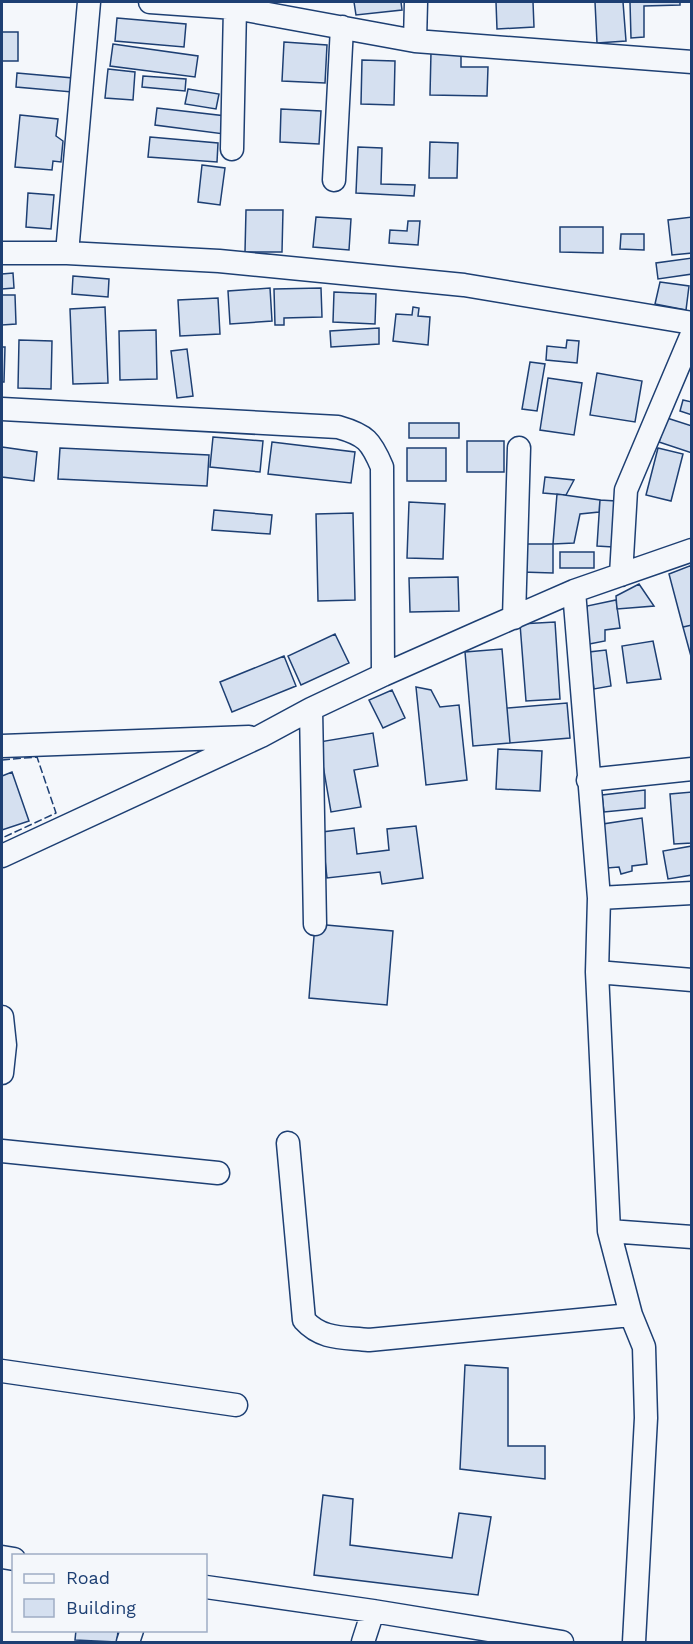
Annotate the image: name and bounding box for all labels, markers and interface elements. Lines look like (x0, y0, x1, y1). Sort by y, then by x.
legend (12, 1554, 207, 1632)
text: Road (66, 1567, 110, 1588)
text: Building (66, 1597, 136, 1618)

